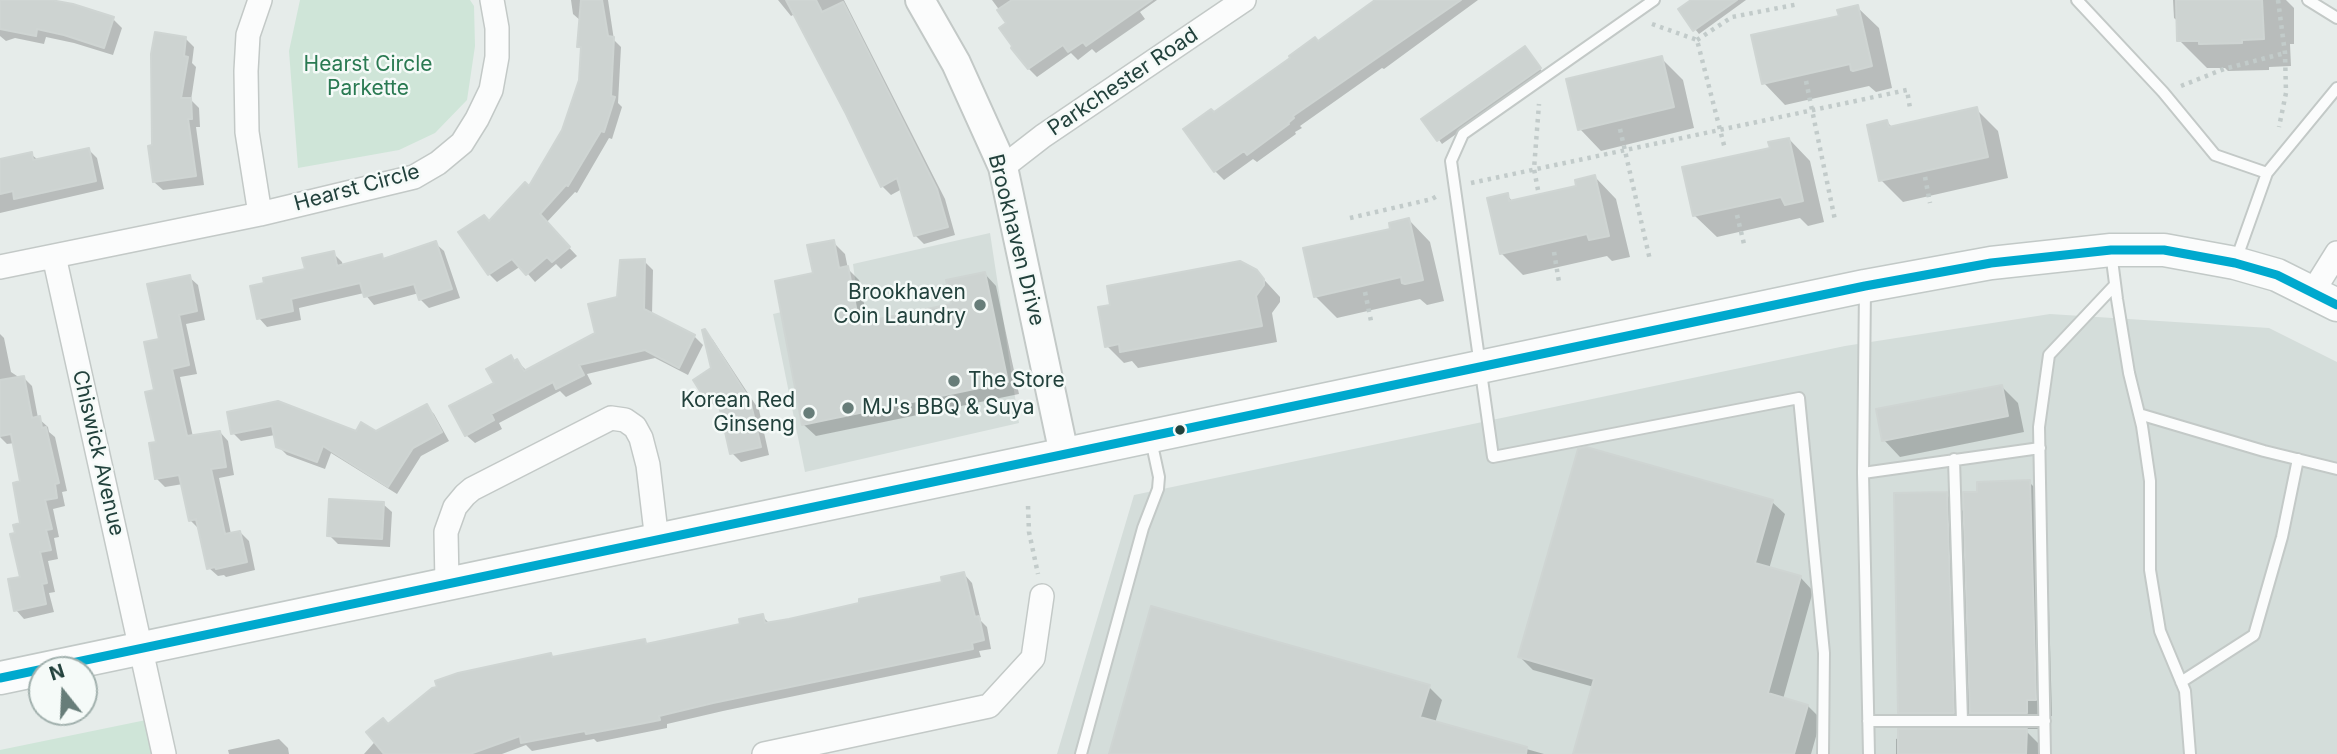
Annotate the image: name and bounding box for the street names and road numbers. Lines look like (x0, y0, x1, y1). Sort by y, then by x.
street label: Parkchester Road (1043, 22, 1203, 142)
street label: Brookhaven Drive (982, 152, 1050, 328)
street label: Hearst Circle (291, 159, 423, 217)
street label: Chiswick Avenue (67, 368, 129, 538)

